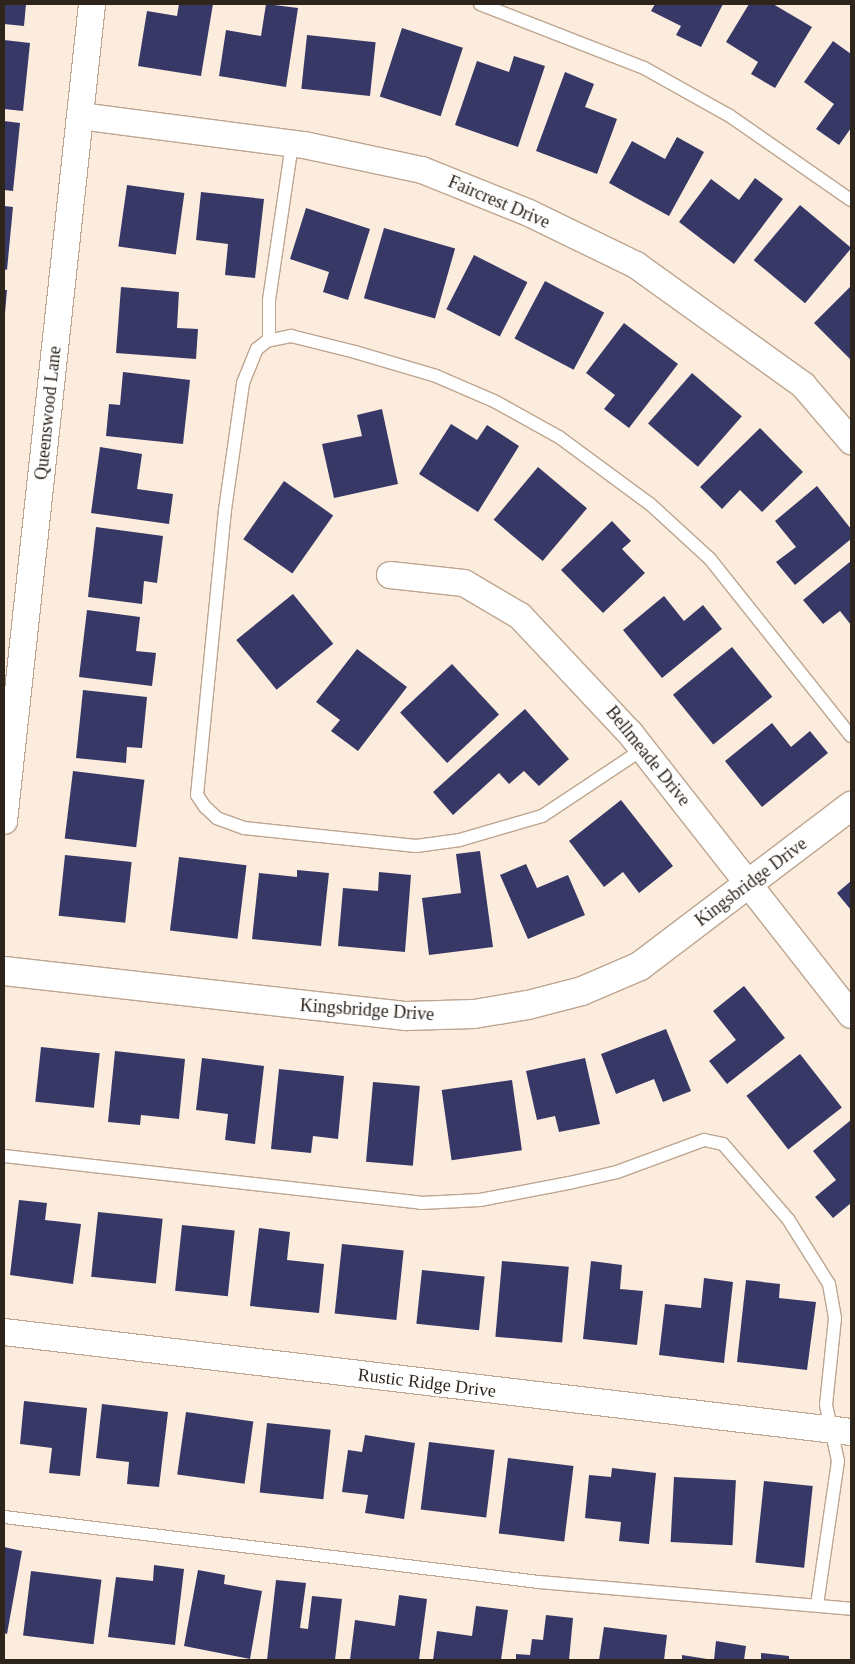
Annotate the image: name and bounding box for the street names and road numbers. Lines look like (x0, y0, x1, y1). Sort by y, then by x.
street label: Faircrest Drive (445, 171, 553, 233)
street label: Queenswood Lane (30, 345, 66, 481)
street label: Bellmeade Drive (601, 702, 695, 810)
street label: Kingsbridge Drive (691, 833, 811, 931)
street label: Kingsbridge Drive (299, 995, 435, 1025)
street label: Rustic Ridge Drive (357, 1364, 497, 1402)

